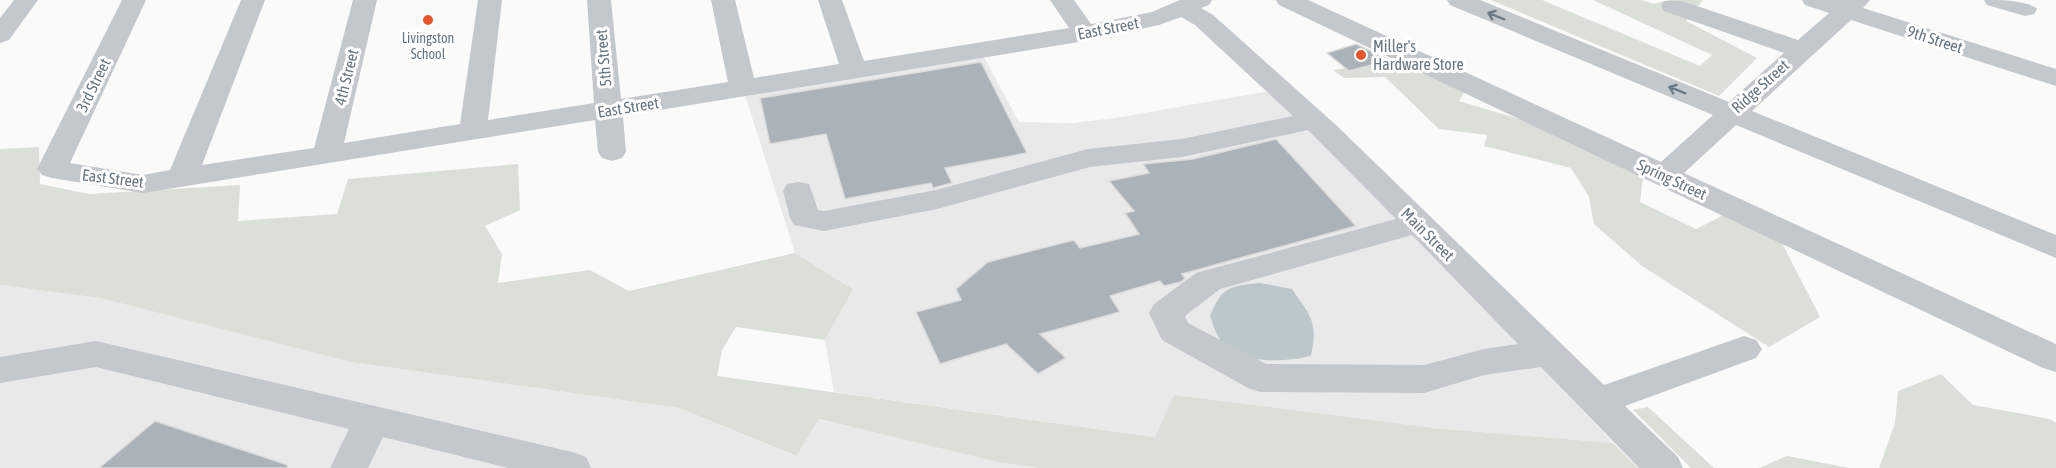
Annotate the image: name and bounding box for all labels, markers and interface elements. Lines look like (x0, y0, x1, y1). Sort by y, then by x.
one-way arrow (1488, 10, 1506, 21)
marker: Livingston School (421, 13, 435, 27)
street label: East Street (1076, 13, 1140, 43)
street label: 9th Street (1905, 22, 1965, 57)
street label: 5th Street (592, 28, 614, 87)
place label: Livingston School (402, 30, 454, 62)
place label: Miller's Hardware Store (1373, 37, 1464, 73)
street label: 4th Street (330, 47, 362, 107)
marker: Miller's Hardware Store (1354, 48, 1368, 62)
street label: 3rd Street (72, 55, 114, 115)
street label: Ridge Street (1728, 56, 1793, 117)
one-way arrow (1668, 84, 1686, 95)
street label: East Street (596, 93, 660, 121)
street label: Spring Street (1634, 155, 1710, 204)
street label: East Street (81, 165, 145, 191)
street label: Main Street (1398, 204, 1458, 264)

